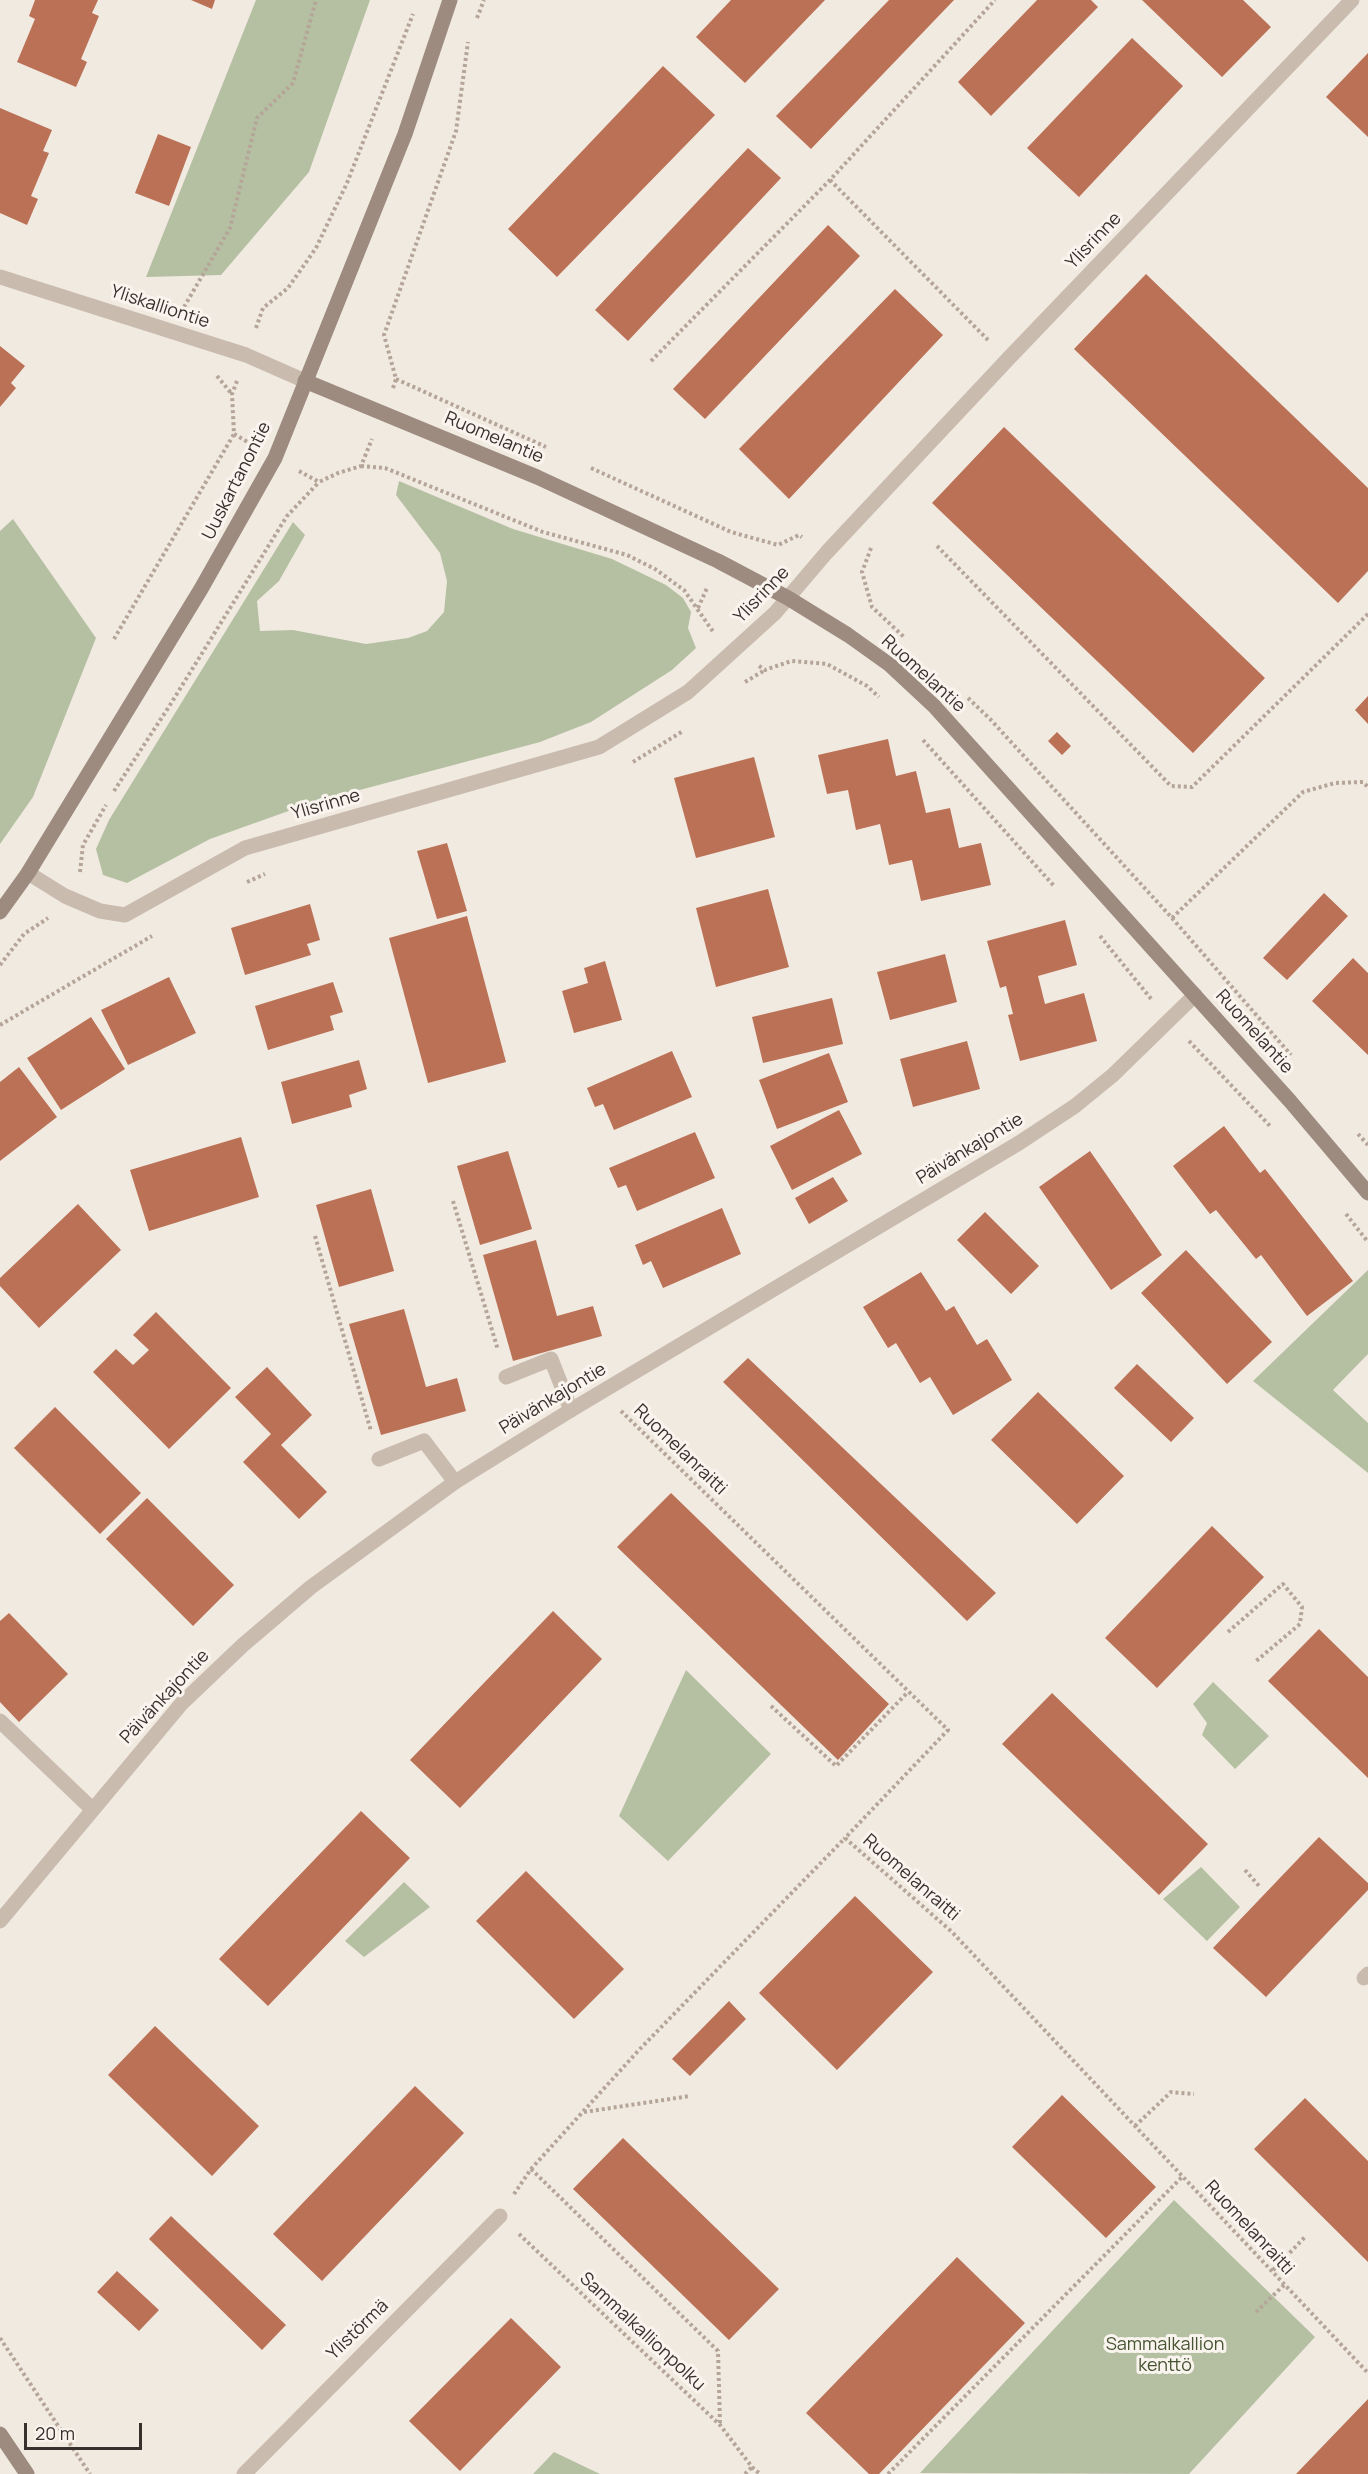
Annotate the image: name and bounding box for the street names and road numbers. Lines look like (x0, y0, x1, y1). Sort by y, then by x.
street label: Ylisrinne (1062, 208, 1126, 274)
street label: Yliskalliontie (108, 281, 212, 333)
street label: Ruomelantie (441, 407, 547, 469)
street label: Uuskartanontie (198, 418, 276, 544)
street label: Ylisrinne (730, 562, 794, 628)
street label: Ruomelantie (877, 631, 969, 717)
street label: Ylisrinne (289, 785, 363, 825)
street label: Ruomelantie (1211, 986, 1297, 1078)
street label: Päivänkajontie (913, 1109, 1027, 1189)
street label: Päivänkajontie (496, 1359, 610, 1439)
street label: Ruomelanraitti (629, 1400, 731, 1500)
street label: Päivänkajontie (116, 1646, 214, 1748)
street label: Ruomelanraitti (858, 1830, 964, 1926)
street label: Ruomelanraitti (1200, 2176, 1298, 2280)
street label: Sammalkallionpolku (575, 2268, 709, 2396)
street label: Ylistörmä (323, 2295, 393, 2365)

